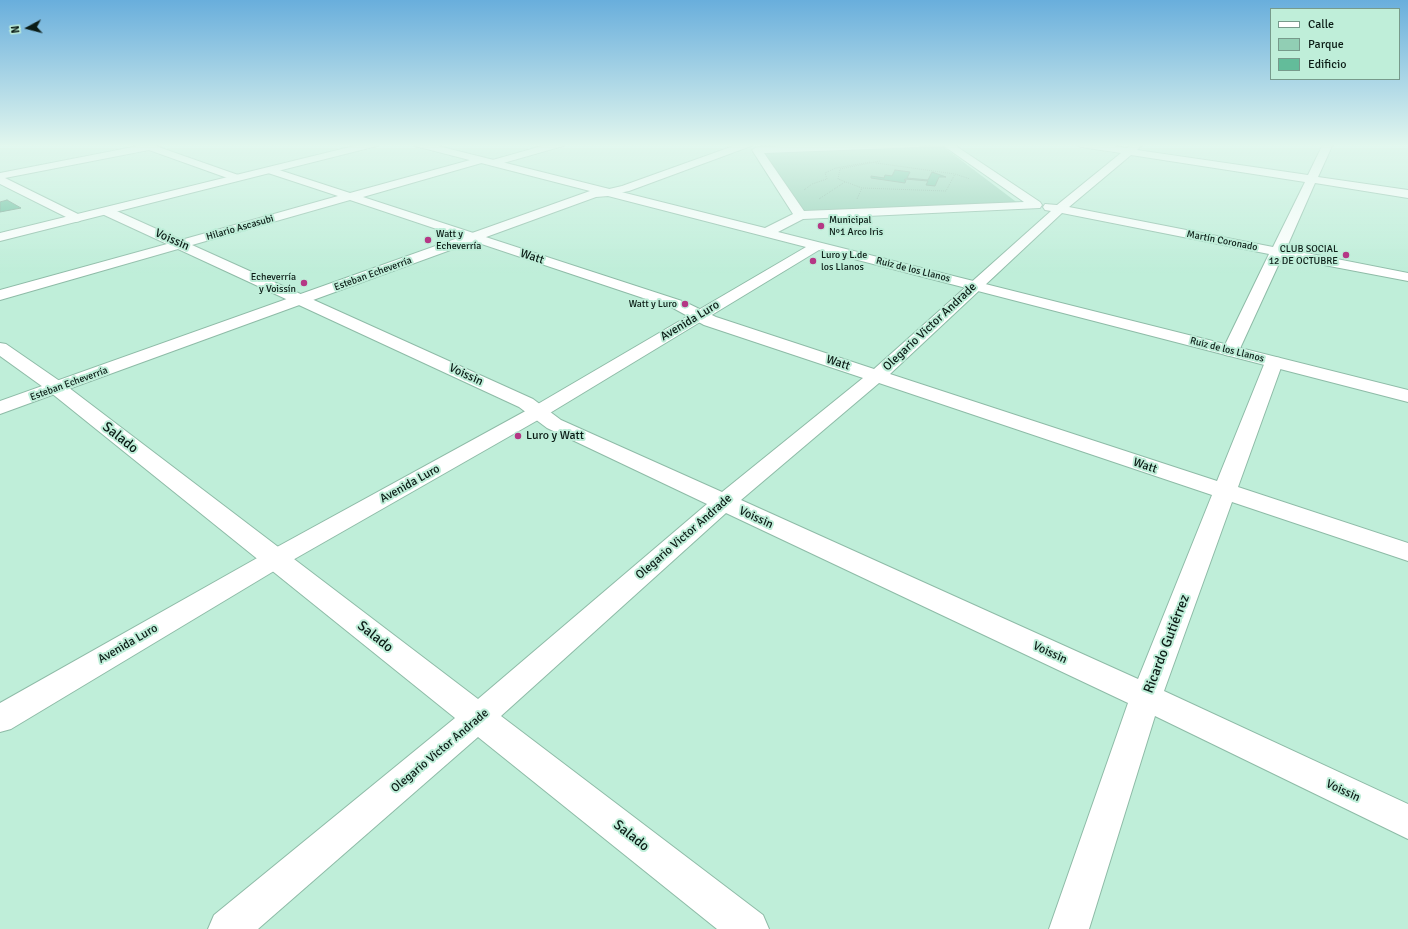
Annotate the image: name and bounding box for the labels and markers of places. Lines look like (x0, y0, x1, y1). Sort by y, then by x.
place label: Municipal Nº1 Arco Iris (829, 214, 883, 238)
marker: Municipal Nº1 Arco Iris (816, 221, 826, 231)
place label: Watt y Echeverría (436, 228, 481, 252)
marker: Watt y Echeverría (423, 235, 433, 245)
place label: CLUB SOCIAL 12 DE OCTUBRE (1269, 243, 1338, 266)
place label: Luro y L.de los Llanos (821, 249, 867, 272)
marker: CLUB SOCIAL 12 DE OCTUBRE (1341, 250, 1351, 260)
marker: Luro y L.de los Llanos (808, 256, 818, 266)
place label: Echeverría y Voissín (251, 271, 296, 294)
marker: Echeverría y Voissín (299, 278, 309, 288)
place label: Watt y Luro (629, 298, 677, 310)
marker: Watt y Luro (680, 299, 690, 309)
place label: Luro y Watt (526, 429, 584, 443)
marker: Luro y Watt (513, 431, 523, 441)

